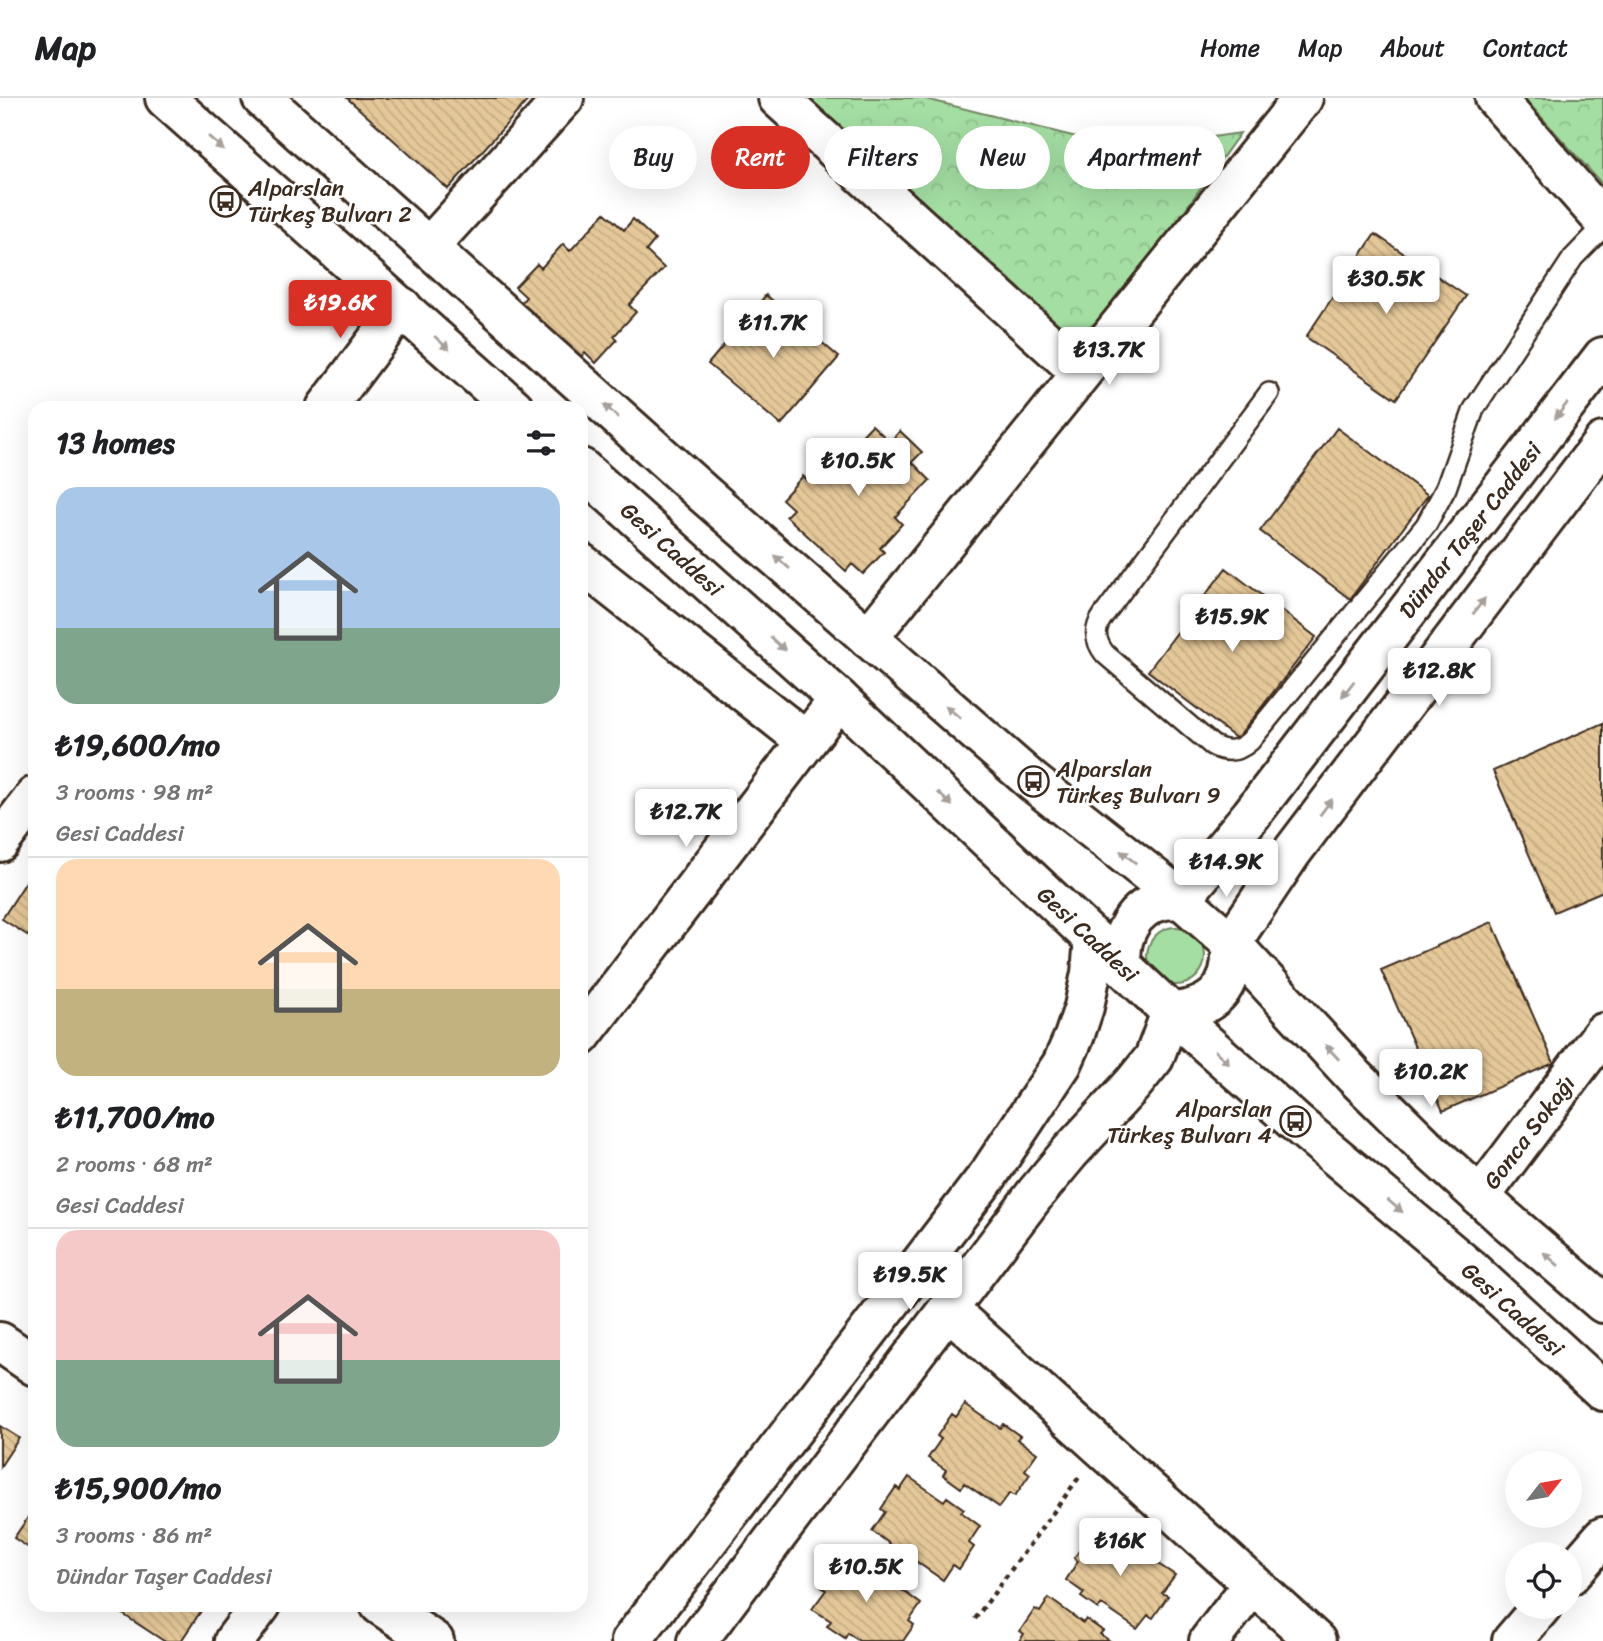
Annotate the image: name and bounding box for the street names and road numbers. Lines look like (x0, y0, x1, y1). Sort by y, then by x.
street label: Dündar Taşer Caddesi (1388, 432, 1553, 628)
street label: Gesi Caddesi (610, 491, 733, 608)
street label: Gesi Caddesi (1027, 876, 1149, 993)
street label: Gonca Sokağı (1472, 1066, 1586, 1199)
street label: Gesi Caddesi (1451, 1251, 1574, 1368)

